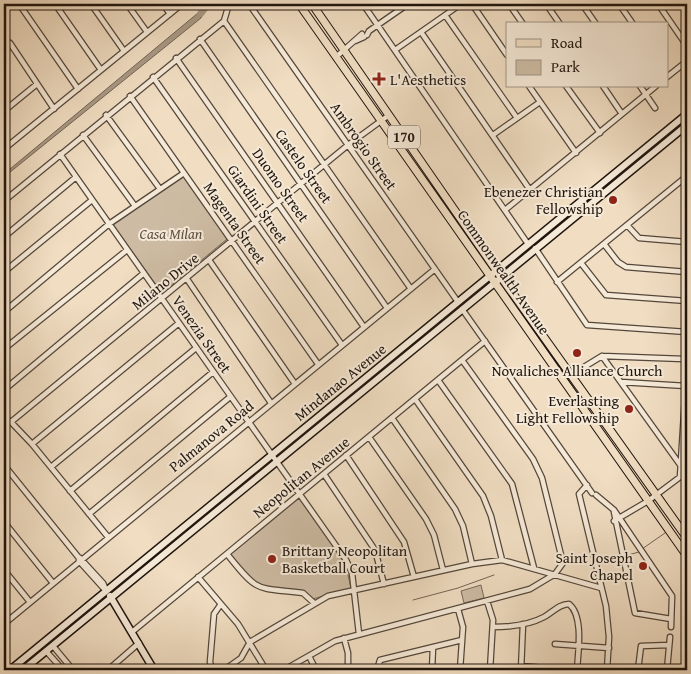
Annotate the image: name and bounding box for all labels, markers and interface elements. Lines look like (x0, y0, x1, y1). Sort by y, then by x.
legend (506, 22, 668, 88)
text: Road (551, 32, 582, 53)
text: Park (551, 56, 580, 77)
place label: L'Aesthetics (390, 69, 466, 90)
marker: L'Aesthetics (372, 72, 386, 86)
street label: Ambrogio Street (326, 98, 403, 195)
street label: Castelo Street (271, 124, 338, 208)
road number: 170 (388, 125, 420, 148)
street label: Duomo Street (248, 144, 315, 227)
street label: Giardini Street (223, 160, 293, 248)
street label: Magenta Street (199, 178, 272, 269)
place label: Ebenezer Christian Fellowship (484, 181, 604, 219)
marker: Ebenezer Christian Fellowship (607, 194, 619, 206)
street label: Commonwealth Avenue (453, 205, 555, 339)
park label: Casa Milan (140, 223, 203, 244)
street label: Milano Drive (127, 247, 203, 315)
street label: Venezia Street (167, 291, 237, 378)
street label: Mindanao Avenue (290, 338, 390, 426)
marker: Novaliches Alliance Church (571, 347, 583, 359)
place label: Novaliches Alliance Church (492, 360, 663, 381)
place label: Everlasting Light Fellowship (516, 390, 620, 428)
street label: Palmanova Road (164, 395, 258, 477)
marker: Everlasting Light Fellowship (623, 403, 635, 415)
street label: Neopolitan Avenue (248, 431, 354, 523)
place label: Brittany Neopolitan Basketball Court (282, 540, 408, 578)
place label: Saint Joseph Chapel (555, 547, 634, 585)
marker: Brittany Neopolitan Basketball Court (266, 553, 278, 565)
marker: Saint Joseph Chapel (637, 560, 649, 572)

